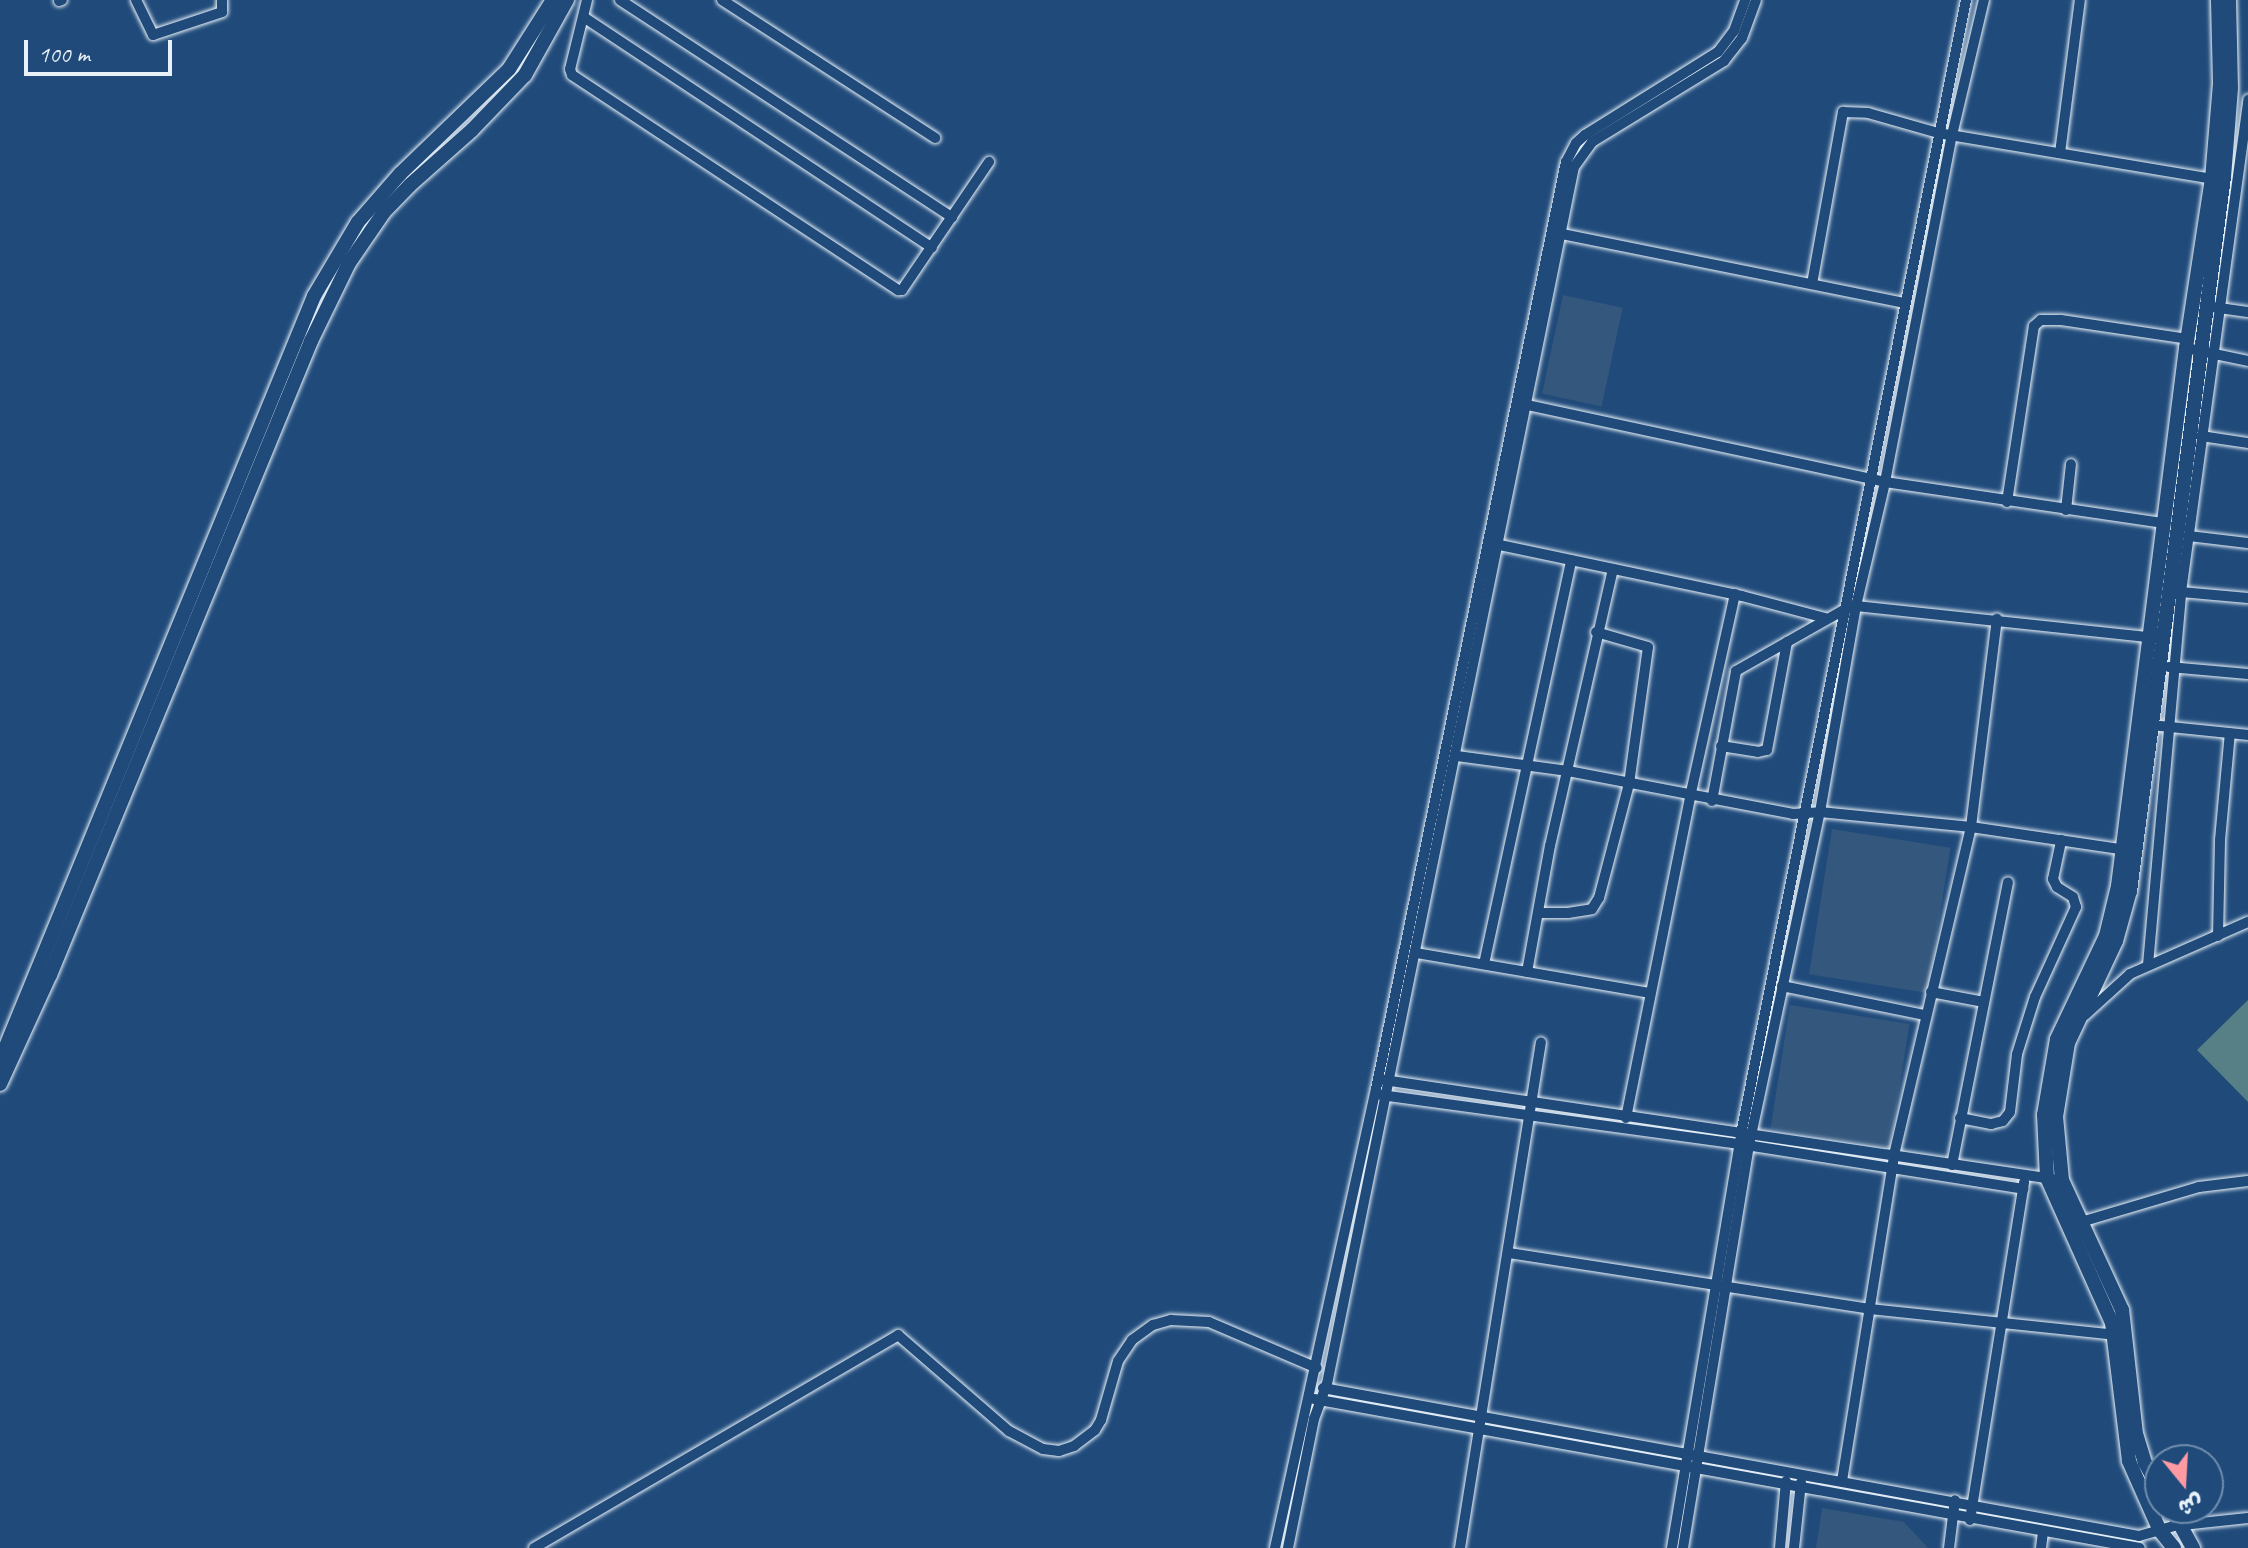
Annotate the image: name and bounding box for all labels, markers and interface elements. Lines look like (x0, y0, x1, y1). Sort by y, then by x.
scale bar (28, 24, 176, 74)
text: 100 m (38, 39, 90, 69)
north arrow (2144, 1444, 2224, 1524)
text: ش (2175, 1488, 2207, 1522)

